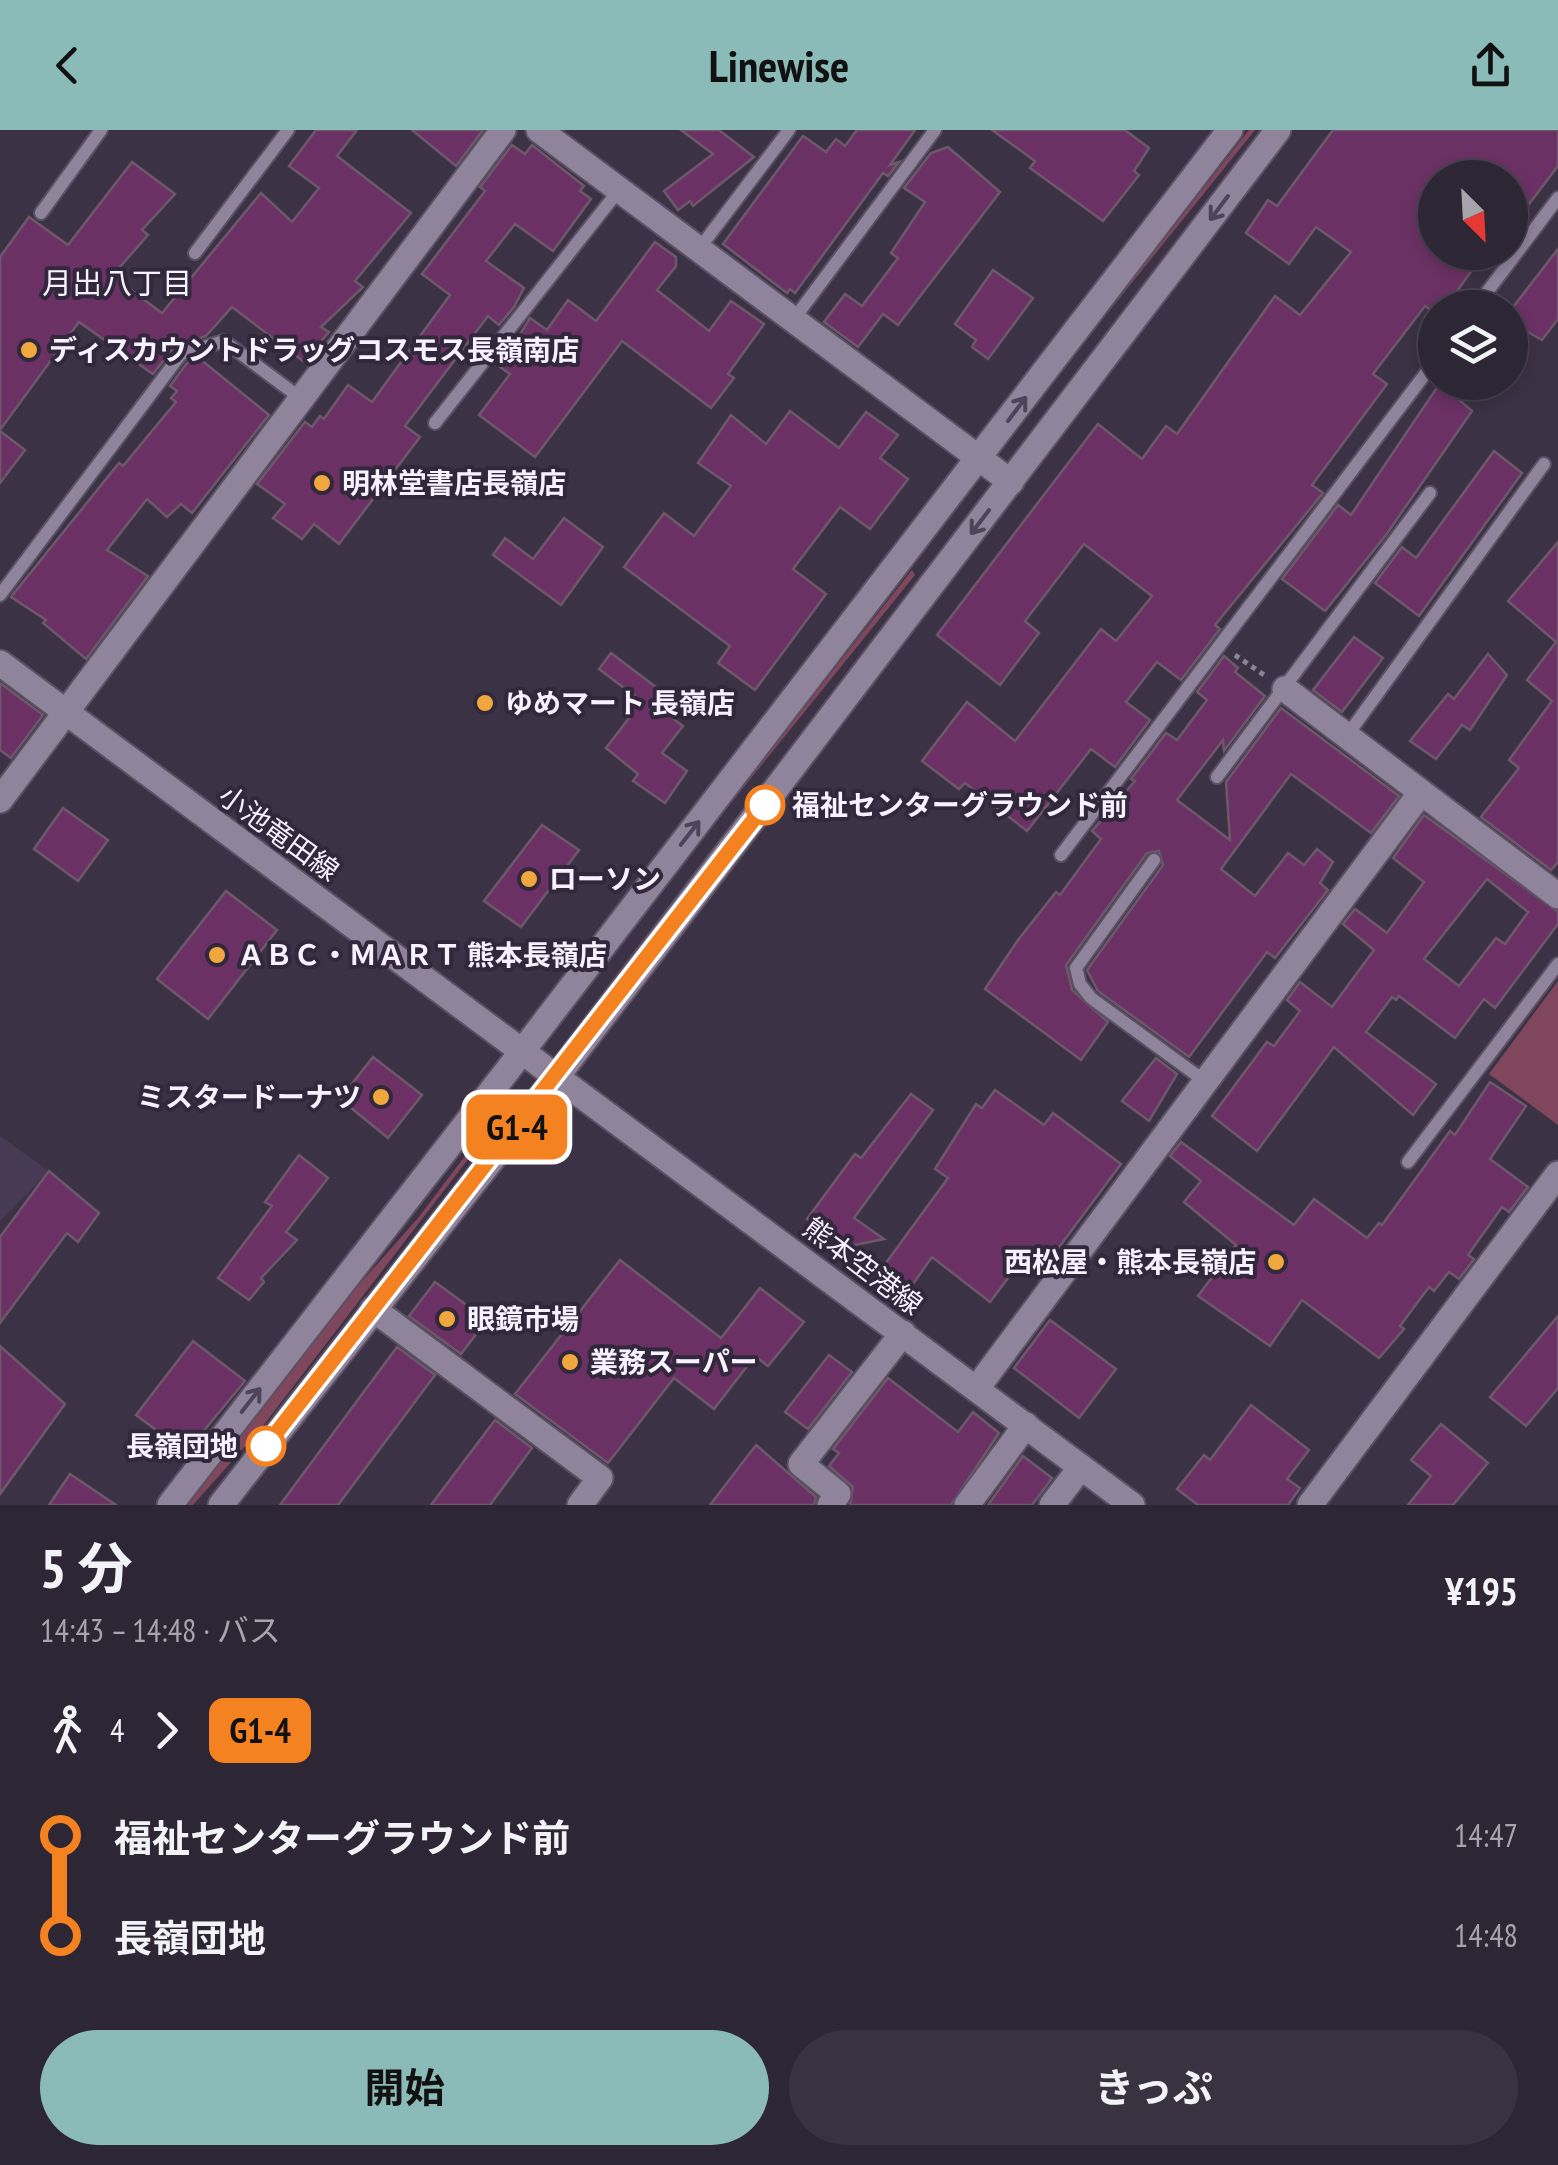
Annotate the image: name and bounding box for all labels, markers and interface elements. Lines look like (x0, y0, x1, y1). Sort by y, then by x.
text: Linewise (709, 36, 849, 94)
icon: back (40, 38, 95, 93)
icon: share (1463, 38, 1518, 93)
north arrow (1418, 160, 1528, 270)
map controls (1418, 160, 1528, 400)
one-way arrow (1208, 194, 1229, 221)
district label: 月出八丁目 (42, 263, 192, 302)
button: layers (1418, 290, 1528, 400)
place label: ディスカウントドラッグコスモス長嶺南店 (49, 331, 579, 368)
marker: ディスカウントドラッグコスモス長嶺南店 (18, 339, 40, 361)
one-way arrow (1006, 396, 1027, 423)
place label: 明林堂書店長嶺店 (342, 464, 566, 501)
marker: 明林堂書店長嶺店 (311, 472, 333, 494)
one-way arrow (969, 508, 990, 535)
place label: ゆめマート 長嶺店 (505, 684, 735, 721)
marker: ゆめマート 長嶺店 (474, 692, 496, 714)
street label: 小池竜田線 (212, 776, 347, 889)
marker: 福祉センターグラウンド前 (746, 786, 784, 824)
place label: 福祉センターグラウンド前 (792, 786, 1128, 823)
one-way arrow (680, 820, 701, 847)
place label: ローソン (549, 860, 661, 897)
marker: ローソン (518, 868, 540, 890)
place label: ＡＢＣ・ＭＡＲＴ 熊本長嶺店 (237, 936, 607, 973)
marker: ＡＢＣ・ＭＡＲＴ 熊本長嶺店 (206, 944, 228, 966)
place label: ミスタードーナツ (137, 1078, 361, 1115)
marker: ミスタードーナツ (370, 1086, 392, 1108)
line badge: G1-4 (447, 1094, 587, 1160)
text: G1-4 (486, 1104, 548, 1150)
street label: 熊本空港線 (796, 1209, 930, 1323)
place label: 西松屋・熊本長嶺店 (1004, 1243, 1256, 1280)
marker: 西松屋・熊本長嶺店 (1265, 1251, 1287, 1273)
place label: 眼鏡市場 (467, 1300, 579, 1337)
marker: 眼鏡市場 (436, 1308, 458, 1330)
place label: 業務スーパー (590, 1343, 758, 1380)
marker: 業務スーパー (559, 1351, 581, 1373)
one-way arrow (240, 1387, 261, 1414)
place label: 長嶺団地 (126, 1427, 238, 1464)
marker: 長嶺団地 (247, 1427, 285, 1465)
text: 5 分 (40, 1532, 133, 1603)
text: ¥195 (1445, 1566, 1518, 1615)
text: 14:43 – 14:48 · バス (40, 1609, 281, 1651)
icon: walk (40, 1703, 95, 1758)
icon: forward (139, 1703, 194, 1758)
text: G1-4 (229, 1707, 291, 1753)
text: 4 (110, 1709, 124, 1751)
text: 福祉センターグラウンド前 (114, 1813, 570, 1862)
text: 14:47 (1454, 1814, 1518, 1856)
text: 長嶺団地 (114, 1913, 266, 1962)
text: 14:48 (1454, 1914, 1518, 1956)
button: 開始 (40, 2030, 769, 2145)
button: きっぷ (789, 2030, 1518, 2145)

